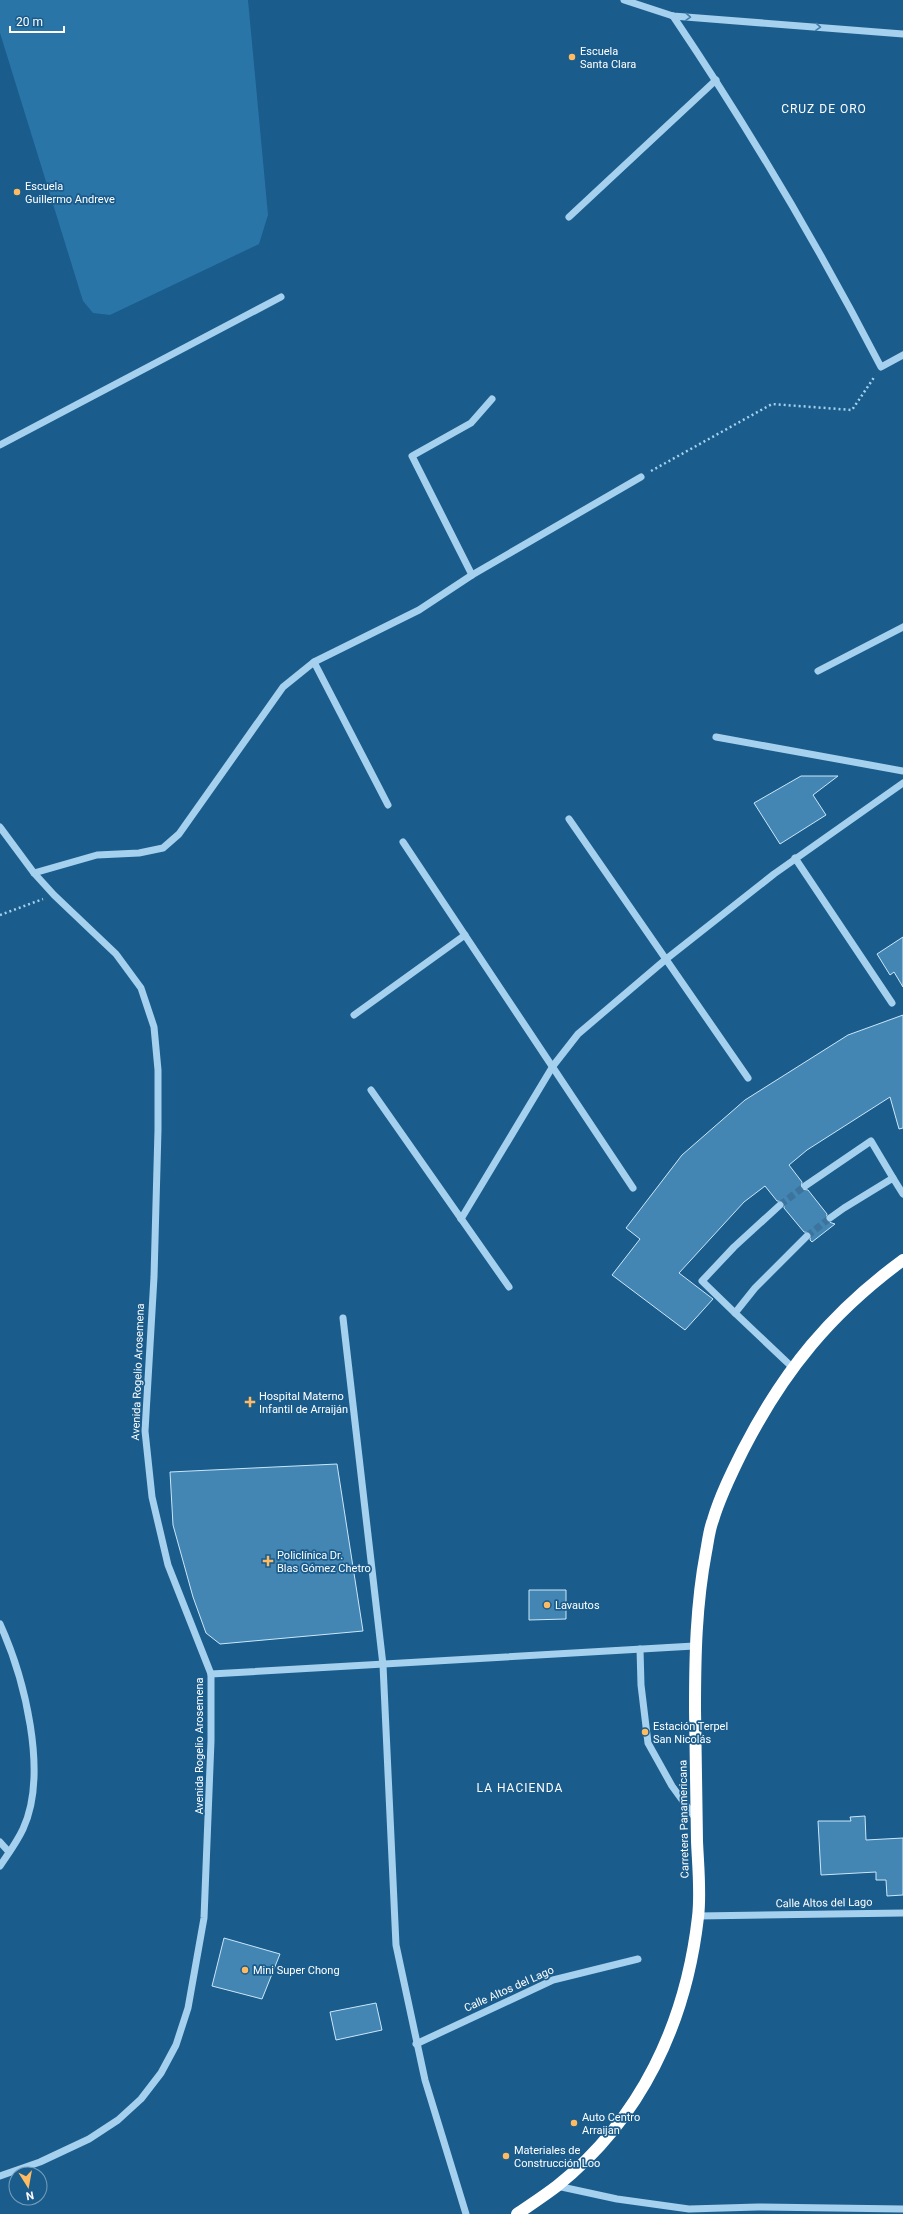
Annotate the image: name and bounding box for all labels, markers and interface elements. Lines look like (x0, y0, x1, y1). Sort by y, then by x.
scale bar (10, 8, 64, 34)
one-way arrow (685, 13, 691, 22)
text: 20 m (16, 15, 43, 29)
one-way arrow (815, 23, 821, 32)
place label: Escuela Santa Clara (580, 45, 636, 71)
marker: Escuela Santa Clara (567, 52, 577, 62)
district label: CRUZ DE ORO (781, 102, 867, 116)
place label: Escuela Guillermo Andreve (25, 180, 115, 206)
marker: Escuela Guillermo Andreve (12, 187, 22, 197)
street label: Avenida Rogelio Arosemena (129, 1303, 147, 1441)
place label: Hospital Materno Infantil de Arraiján (259, 1390, 348, 1416)
marker: Hospital Materno Infantil de Arraiján (244, 1396, 256, 1408)
place label: Policlínica Dr. Blas Gómez Chetro (277, 1549, 371, 1575)
marker: Policlínica Dr. Blas Gómez Chetro (262, 1555, 274, 1567)
place label: Lavautos (555, 1599, 600, 1612)
marker: Lavautos (542, 1600, 552, 1610)
street label: Avenida Rogelio Arosemena (193, 1677, 206, 1815)
place label: Estación Terpel San Nicolás (653, 1720, 728, 1746)
marker: Estación Terpel San Nicolás (640, 1727, 650, 1737)
street label: Carretera Panamericana (676, 1760, 692, 1878)
district label: LA HACIENDA (477, 1781, 563, 1795)
street label: Calle Altos del Lago (775, 1896, 873, 1910)
street label: Calle Altos del Lago (462, 1963, 556, 2015)
place label: Mini Super Chong (253, 1964, 340, 1977)
marker: Mini Super Chong (240, 1965, 250, 1975)
place label: Auto Centro Arraijan (582, 2111, 640, 2137)
marker: Auto Centro Arraijan (569, 2118, 579, 2128)
place label: Materiales de Construcción Loo (514, 2144, 600, 2170)
marker: Materiales de Construcción Loo (501, 2151, 511, 2161)
north arrow (8, 2166, 48, 2206)
text: N (25, 2188, 35, 2202)

